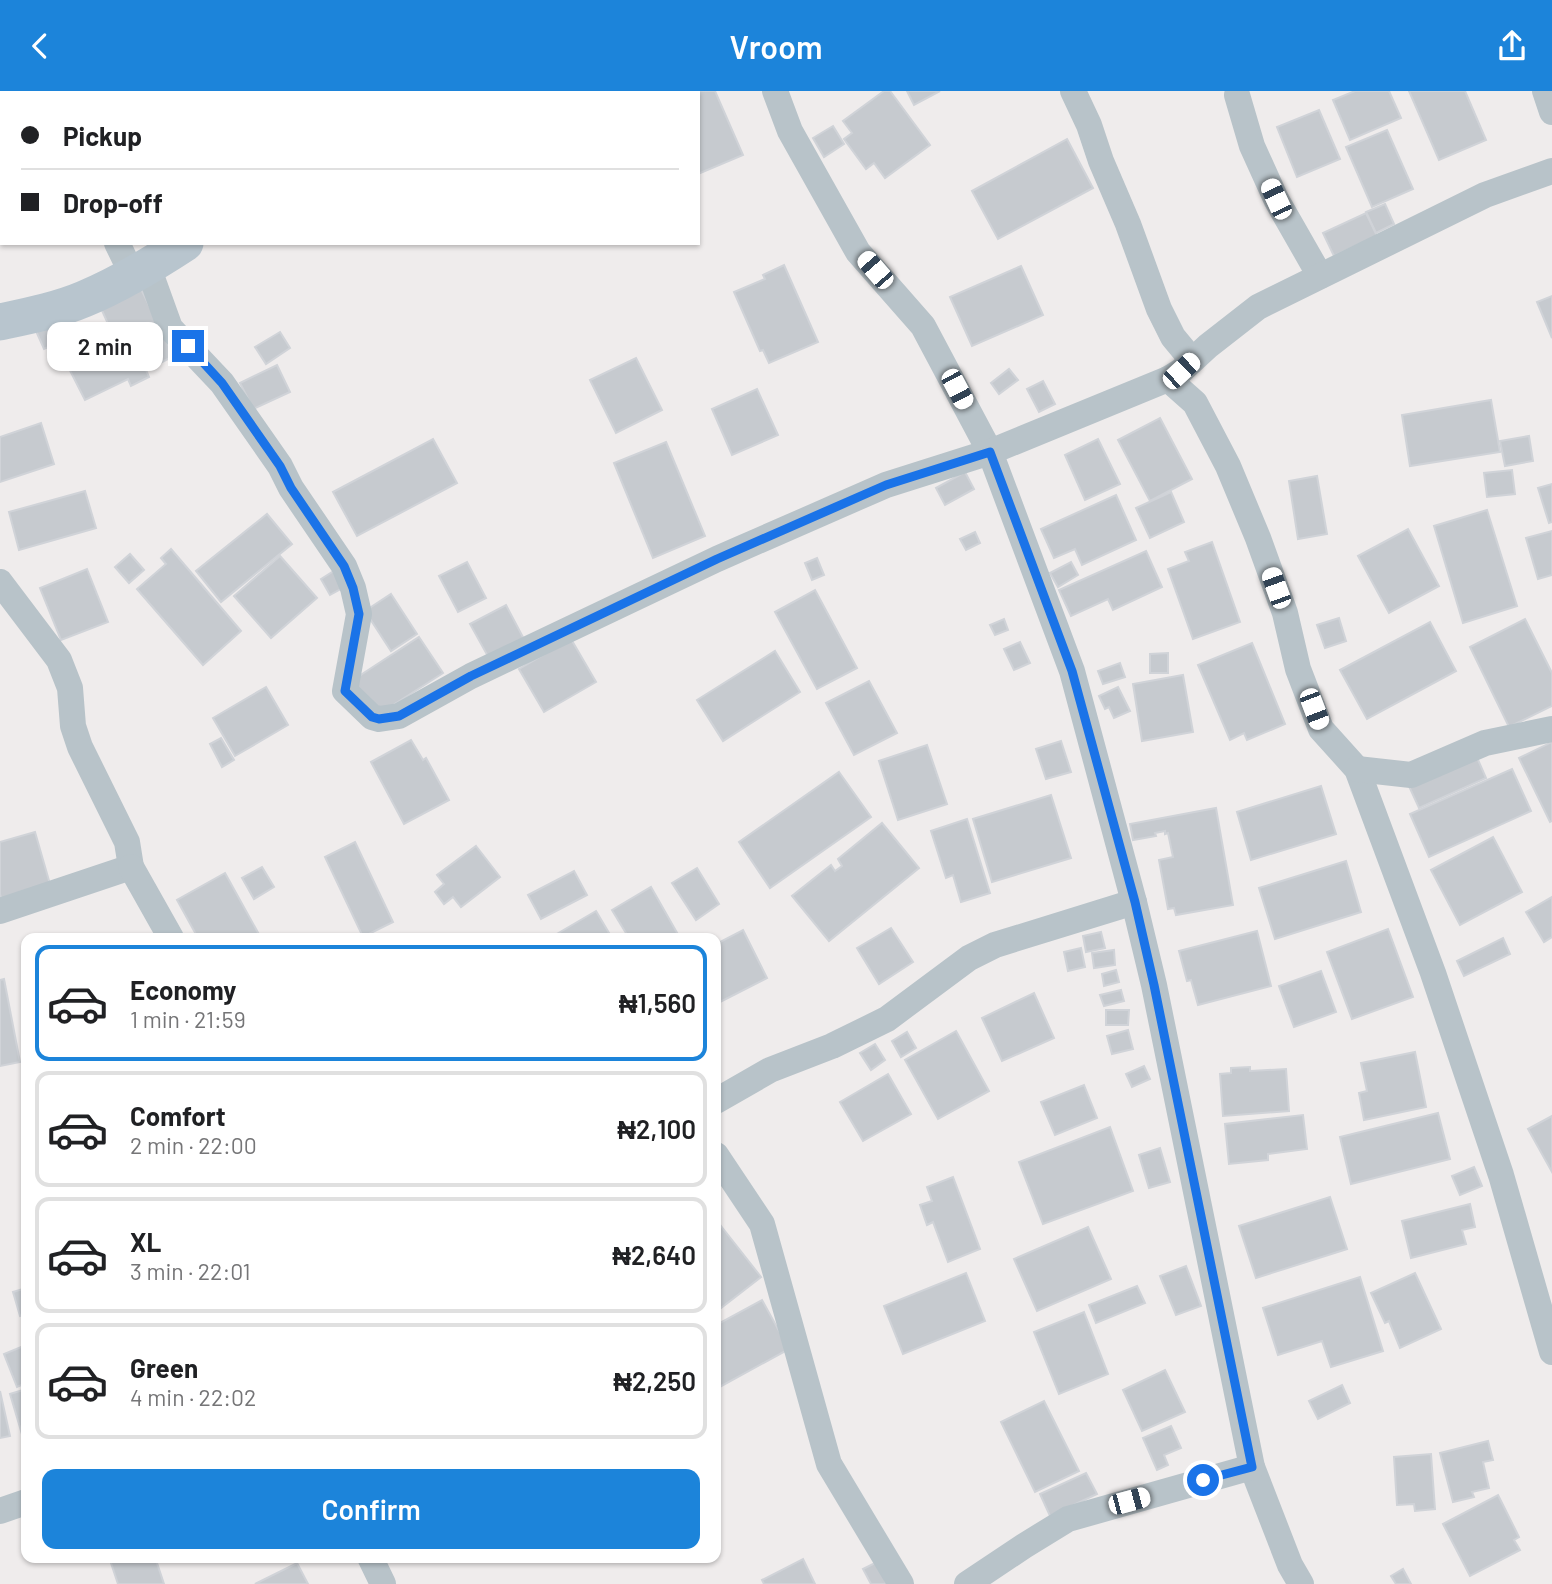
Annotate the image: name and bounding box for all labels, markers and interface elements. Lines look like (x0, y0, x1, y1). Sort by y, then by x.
icon: back (21, 27, 59, 65)
text: Vroom (730, 27, 822, 65)
icon: share (1493, 27, 1531, 65)
text: Pickup (63, 120, 142, 151)
car (1258, 176, 1295, 222)
text: Drop-off (63, 187, 163, 218)
car (854, 247, 897, 293)
callout: 2 min (48, 321, 164, 371)
route end (172, 330, 204, 362)
text: 2 min (78, 332, 132, 360)
car (1159, 349, 1204, 393)
car (938, 366, 977, 412)
car (1259, 565, 1294, 611)
car (1297, 686, 1332, 732)
icon: car (46, 972, 109, 1035)
text: Economy (130, 974, 236, 1005)
text: ₦1,560 (619, 987, 696, 1018)
text: 1 min · 21:59 (130, 1005, 246, 1033)
icon: car (46, 1098, 109, 1161)
text: Comfort (130, 1100, 226, 1131)
text: ₦2,100 (617, 1113, 696, 1144)
text: 2 min · 22:00 (130, 1131, 257, 1159)
icon: car (46, 1224, 109, 1287)
text: XL (130, 1226, 161, 1257)
text: ₦2,640 (612, 1239, 696, 1270)
text: 3 min · 22:01 (130, 1257, 251, 1285)
icon: car (46, 1350, 109, 1413)
text: Green (130, 1352, 198, 1383)
text: ₦2,250 (613, 1365, 696, 1396)
text: 4 min · 22:02 (130, 1383, 256, 1411)
route start (1187, 1464, 1219, 1496)
button: Confirm (42, 1469, 700, 1549)
car (1106, 1485, 1153, 1517)

